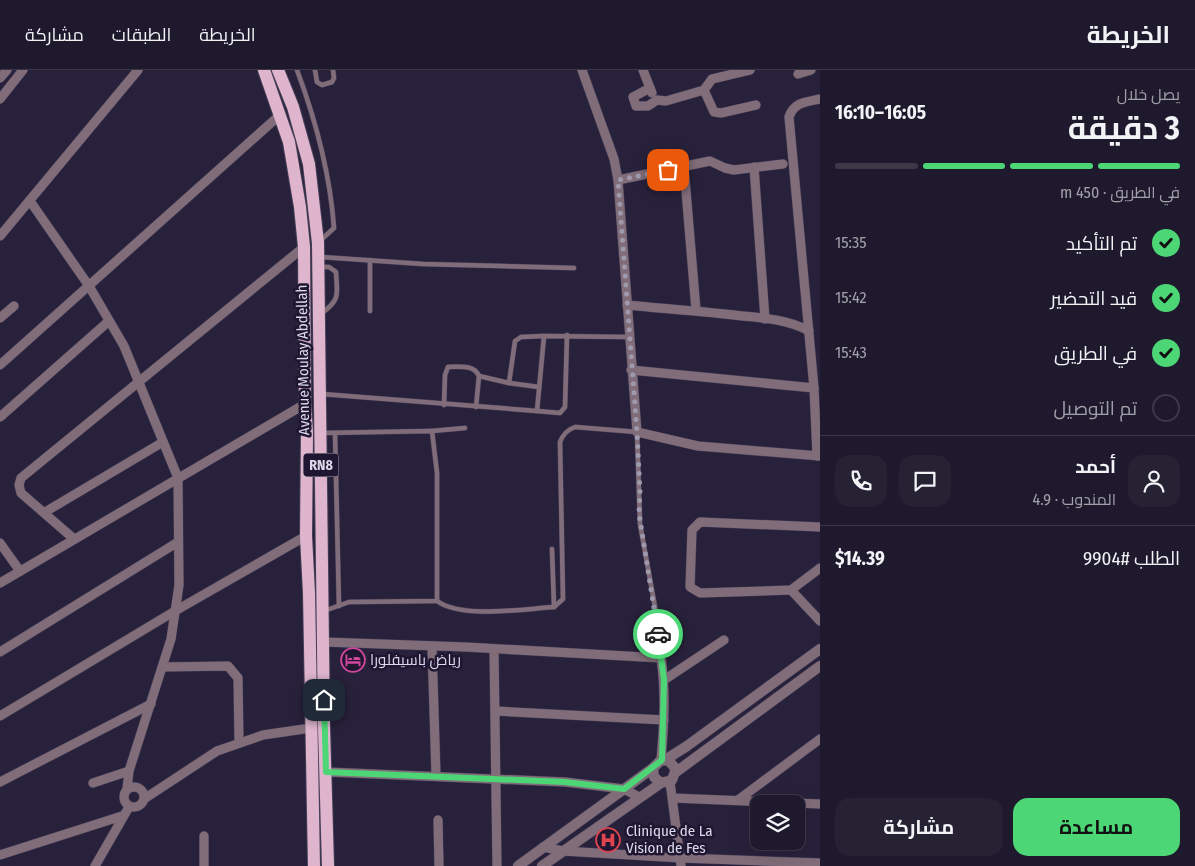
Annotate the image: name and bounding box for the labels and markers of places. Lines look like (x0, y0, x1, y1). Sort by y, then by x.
pin (647, 149, 689, 191)
hotel icon: رياض باسيفلورا (340, 647, 366, 673)
place label: رياض باسيفلورا (370, 651, 461, 670)
pin (303, 679, 345, 721)
place label: Clinique de La Vision de Fes (626, 822, 713, 857)
hospital icon: Clinique de La Vision de Fes (595, 827, 621, 853)

